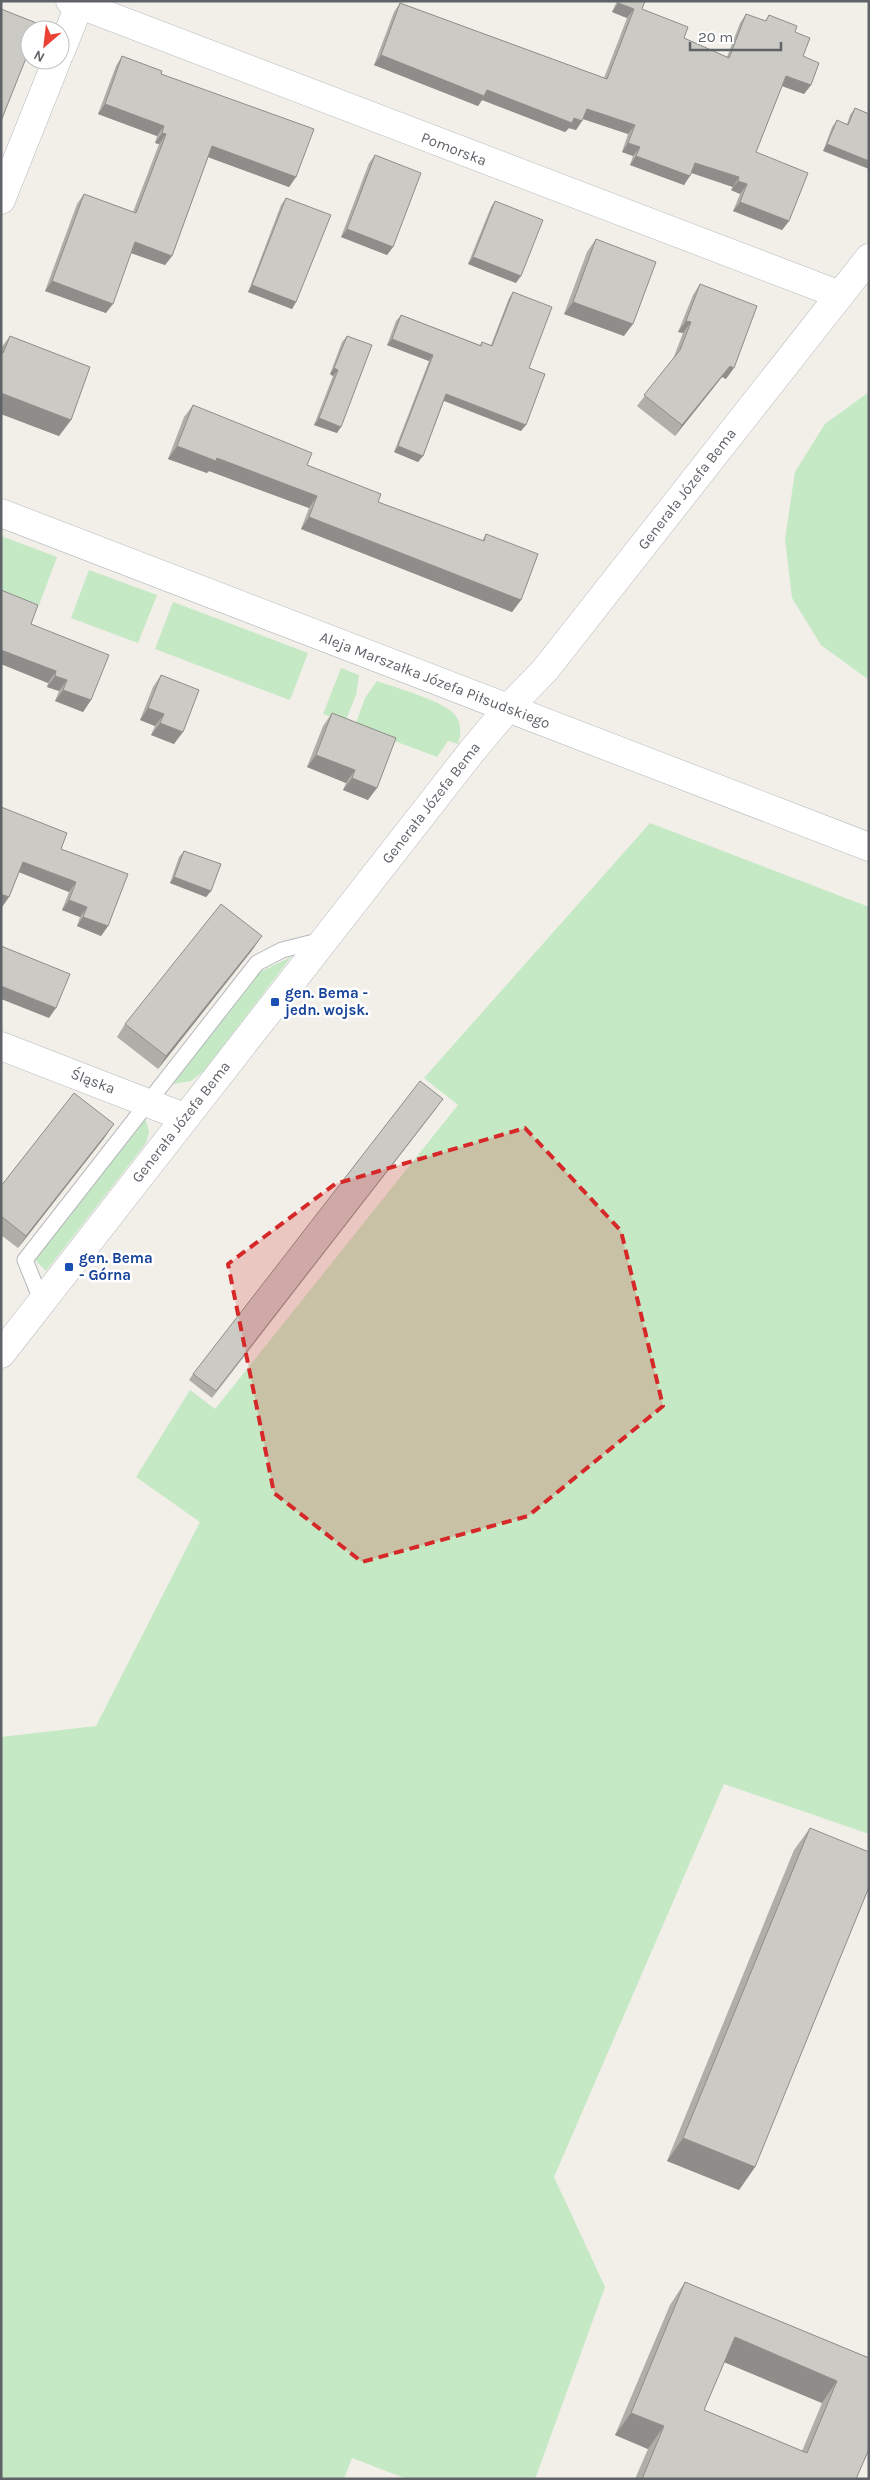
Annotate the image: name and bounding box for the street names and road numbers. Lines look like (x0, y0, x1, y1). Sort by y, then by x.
street label: Pomorska (419, 128, 489, 170)
street label: Generała Józefa Bema (634, 425, 740, 553)
street label: Aleja Marszałka Józefa Piłsudskiego (317, 628, 553, 732)
street label: Generała Józefa Bema (378, 739, 484, 867)
street label: Generała Józefa Bema (128, 1058, 234, 1186)
street label: Śląska (68, 1064, 118, 1098)

